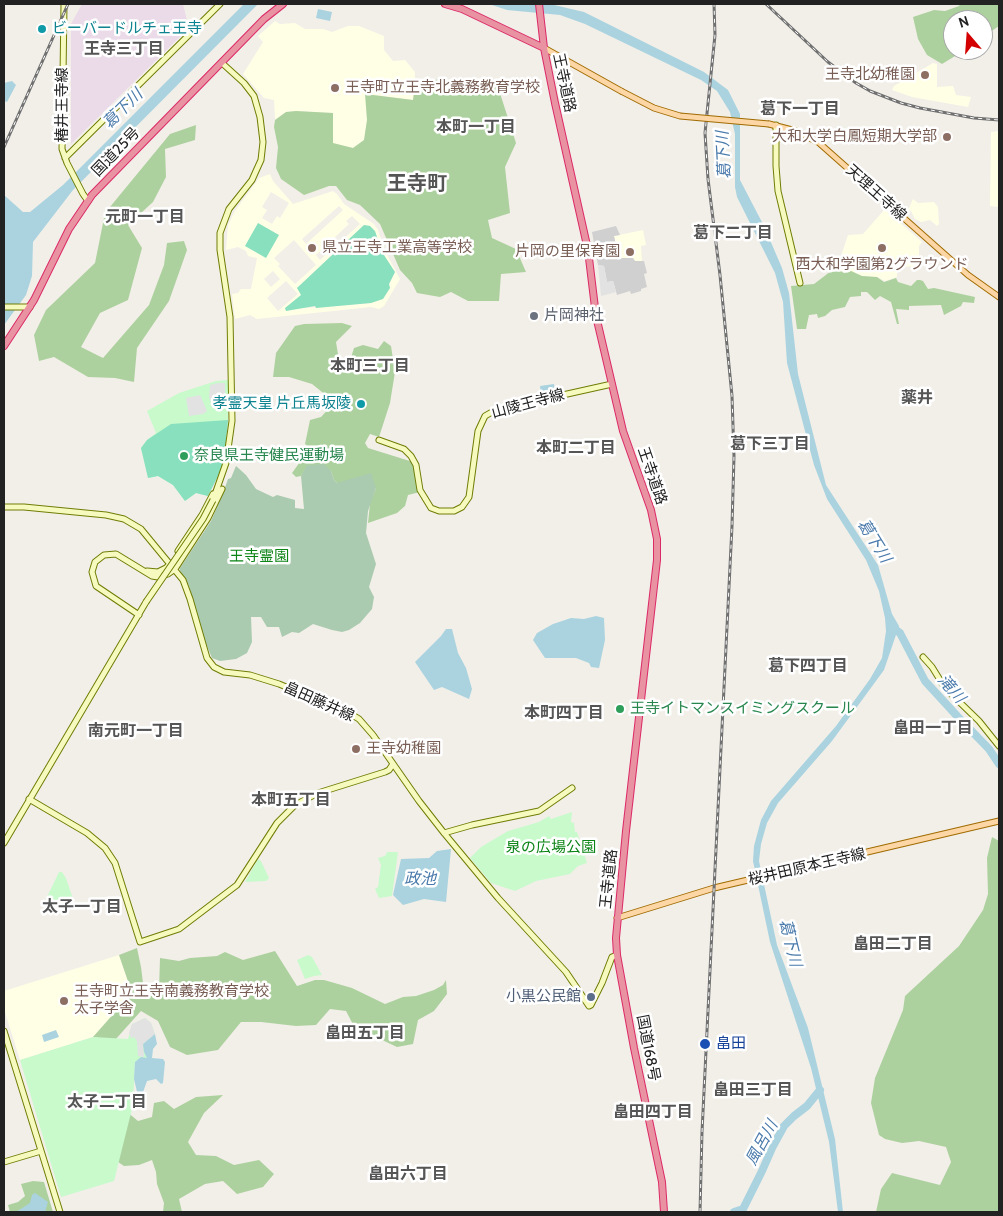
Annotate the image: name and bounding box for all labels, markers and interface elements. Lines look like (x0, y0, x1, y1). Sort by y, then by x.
north arrow (943, 10, 993, 60)
text: N (956, 12, 971, 32)
place label: ビーバードルチェ王寺 (52, 20, 202, 38)
marker: ビーバードルチェ王寺 (36, 23, 48, 35)
district label: 王寺三丁目 (84, 39, 164, 59)
street label: 王寺道路 (549, 52, 579, 114)
place label: 王寺北幼稚園 (825, 66, 915, 84)
street label: 椿井王寺線 (54, 68, 72, 142)
marker: 王寺北幼稚園 (919, 69, 931, 81)
place label: 王寺町立王寺北義務教育学校 (345, 79, 540, 97)
marker: 王寺町立王寺北義務教育学校 (329, 82, 341, 94)
water label: 葛下川 (99, 85, 147, 133)
district label: 葛下一丁目 (760, 99, 840, 119)
district label: 本町一丁目 (436, 117, 516, 137)
street label: 国道25号 (88, 124, 144, 180)
place label: 大和大学白鳳短期大学部 (772, 128, 937, 146)
water label: 葛下川 (713, 131, 735, 179)
marker: 大和大学白鳳短期大学部 (941, 131, 953, 143)
street label: 天理王寺線 (842, 161, 910, 225)
district label: 王寺町 (387, 172, 447, 196)
district label: 元町一丁目 (105, 207, 185, 227)
district label: 葛下二丁目 (693, 223, 773, 243)
place label: 県立王寺工業高等学校 (322, 239, 472, 257)
marker: 県立王寺工業高等学校 (306, 242, 318, 254)
marker: 西大和学園第2グラウンド (876, 242, 888, 254)
place label: 片岡の里保育園 (515, 243, 620, 261)
marker: 片岡の里保育園 (624, 246, 636, 258)
place label: 西大和学園第2グラウンド (796, 256, 968, 274)
place label: 片岡神社 (544, 307, 604, 325)
marker: 片岡神社 (528, 310, 540, 322)
district label: 本町三丁目 (330, 356, 410, 376)
street label: 山陵王寺線 (489, 386, 567, 422)
district label: 薬井 (901, 388, 933, 408)
place label: 孝霊天皇 片丘馬坂陵 (213, 395, 351, 413)
marker: 孝霊天皇 片丘馬坂陵 (355, 398, 367, 410)
district label: 葛下三丁目 (730, 434, 810, 454)
district label: 本町二丁目 (536, 438, 616, 458)
street label: 王寺道路 (634, 445, 670, 507)
place label: 奈良県王寺健民運動場 (194, 447, 344, 465)
marker: 奈良県王寺健民運動場 (178, 450, 190, 462)
water label: 葛下川 (853, 516, 895, 566)
park label: 王寺霊園 (229, 548, 289, 566)
district label: 葛下四丁目 (768, 656, 848, 676)
water label: 滝川 (933, 671, 969, 707)
street label: 畠田藤井線 (281, 679, 357, 725)
place label: 王寺イトマンスイミングスクール (630, 700, 855, 718)
district label: 本町四丁目 (524, 703, 604, 723)
marker: 王寺イトマンスイミングスクール (614, 703, 626, 715)
district label: 畠田一丁目 (893, 718, 973, 738)
district label: 南元町一丁目 (88, 721, 184, 741)
place label: 王寺幼稚園 (366, 740, 441, 758)
marker: 王寺幼稚園 (350, 743, 362, 755)
district label: 本町五丁目 (251, 790, 331, 810)
park label: 泉の広場公園 (506, 839, 596, 857)
street label: 桜井田原本王寺線 (747, 845, 867, 889)
street label: 王寺道路 (597, 848, 621, 910)
water label: 政池 (404, 869, 436, 889)
district label: 太子一丁目 (42, 897, 122, 917)
water label: 葛下川 (775, 917, 805, 969)
district label: 畠田二丁目 (853, 934, 933, 954)
place label: 王寺町立王寺南義務教育学校 太子学舎 (74, 983, 269, 1018)
place label: 小黒公民館 (506, 988, 581, 1006)
marker: 小黒公民館 (585, 991, 597, 1003)
marker: 王寺町立王寺南義務教育学校 太子学舎 (58, 995, 70, 1007)
street label: 国道168号 (633, 1013, 663, 1083)
district label: 畠田五丁目 (325, 1023, 405, 1043)
place label: 畠田 (716, 1035, 746, 1053)
marker: 畠田 (698, 1037, 712, 1051)
district label: 畠田三丁目 (713, 1080, 793, 1100)
district label: 太子二丁目 (67, 1092, 147, 1112)
district label: 畠田四丁目 (613, 1102, 693, 1122)
water label: 風呂川 (742, 1117, 782, 1169)
district label: 畠田六丁目 (368, 1164, 448, 1184)

